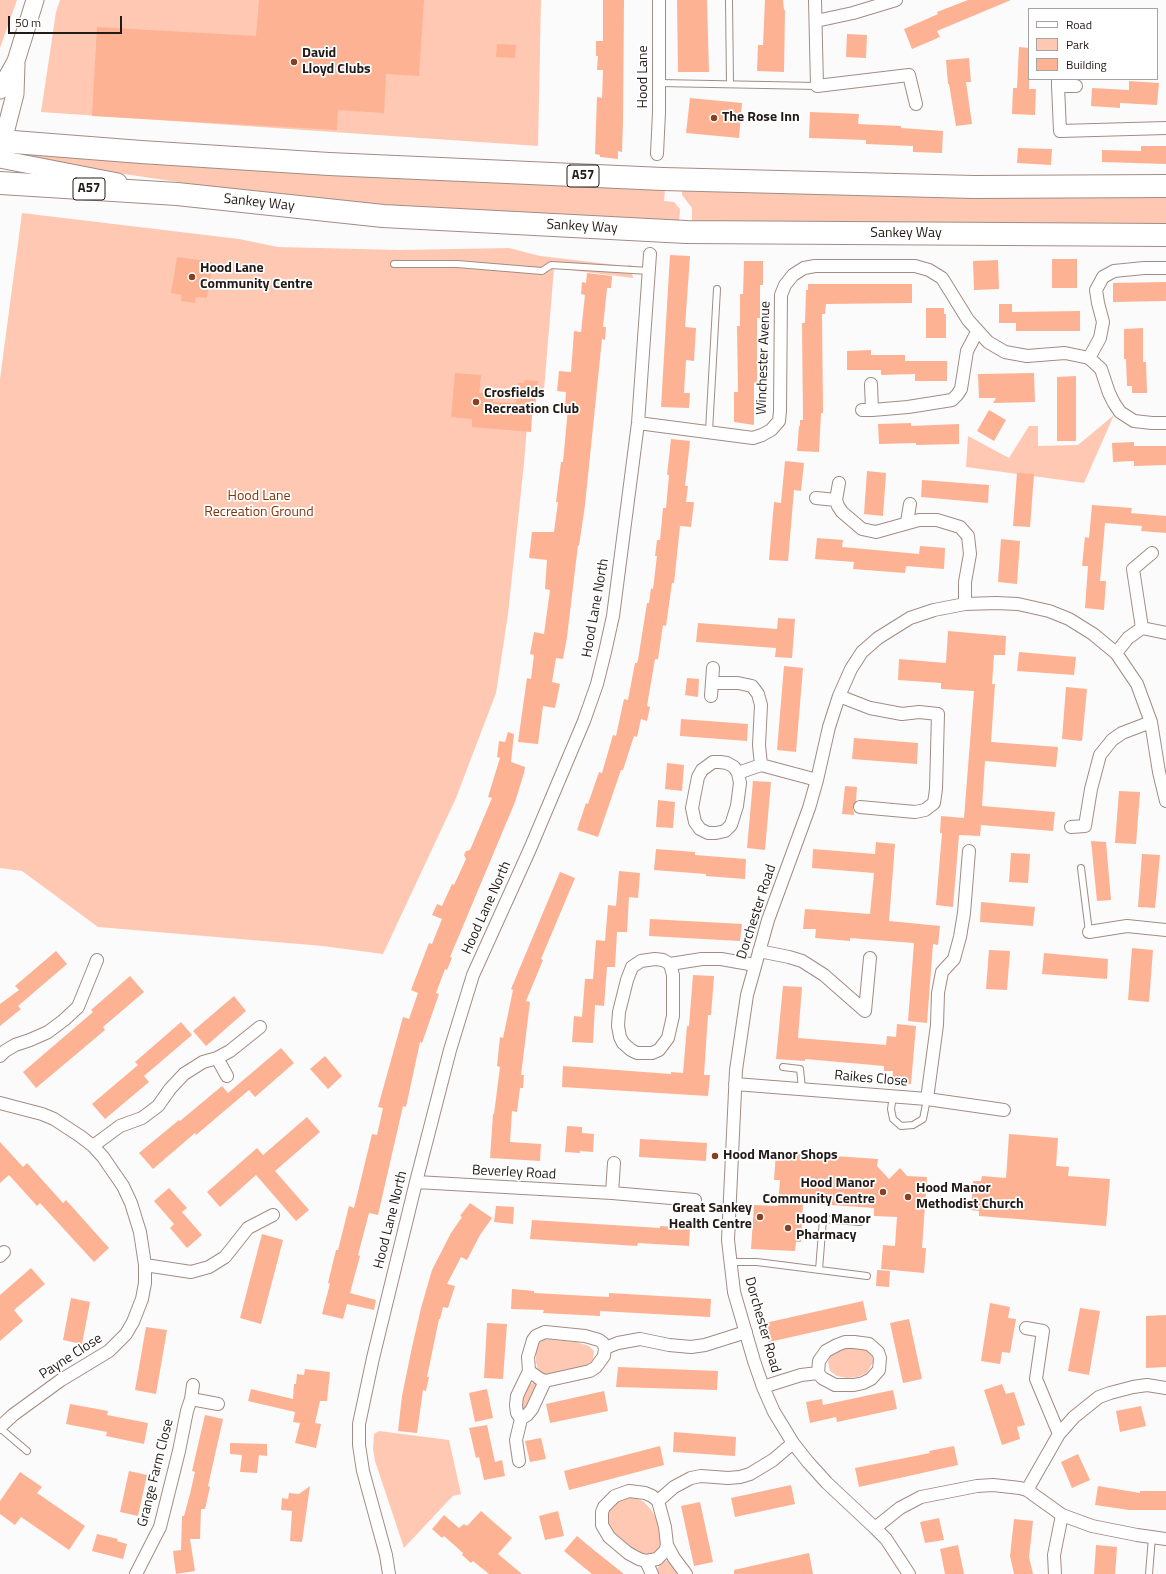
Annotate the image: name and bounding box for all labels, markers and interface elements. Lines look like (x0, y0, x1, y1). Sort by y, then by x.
scale bar (10, 8, 124, 34)
legend (1028, 8, 1158, 80)
text: 50 m (15, 13, 41, 32)
text: Road (1066, 15, 1092, 34)
text: Park (1066, 35, 1089, 54)
place label: David Lloyd Clubs (302, 46, 371, 78)
street label: Hood Lane (636, 46, 652, 108)
text: Building (1066, 55, 1107, 74)
marker: David Lloyd Clubs (289, 57, 299, 67)
place label: The Rose Inn (722, 110, 800, 126)
marker: The Rose Inn (709, 113, 719, 123)
road number: A57 (567, 165, 599, 187)
road number: A57 (73, 178, 105, 200)
street label: Sankey Way (223, 191, 295, 215)
street label: Sankey Way (546, 217, 618, 237)
street label: Sankey Way (870, 226, 942, 242)
place label: Hood Lane Community Centre (200, 261, 313, 294)
marker: Hood Lane Community Centre (187, 272, 197, 282)
street label: Winchester Avenue (754, 301, 774, 415)
place label: Crosfields Recreation Club (484, 386, 579, 418)
marker: Crosfields Recreation Club (471, 397, 481, 407)
park label: Hood Lane Recreation Ground (204, 489, 314, 522)
street label: Hood Lane North (579, 557, 613, 659)
street label: Hood Lane North (459, 859, 515, 957)
street label: Dorchester Road (734, 863, 780, 961)
street label: Raikes Close (834, 1067, 908, 1091)
place label: Hood Manor Shops (723, 1148, 838, 1164)
marker: Hood Manor Shops (710, 1151, 720, 1161)
street label: Beverley Road (471, 1162, 557, 1184)
street label: Hood Lane North (371, 1169, 411, 1271)
place label: Hood Manor Community Centre (762, 1176, 875, 1208)
place label: Hood Manor Methodist Church (916, 1181, 1024, 1214)
marker: Hood Manor Community Centre (878, 1187, 888, 1197)
marker: Hood Manor Methodist Church (903, 1192, 913, 1202)
place label: Great Sankey Health Centre (669, 1201, 752, 1234)
marker: Great Sankey Health Centre (755, 1212, 765, 1222)
place label: Hood Manor Pharmacy (796, 1212, 871, 1244)
marker: Hood Manor Pharmacy (783, 1223, 793, 1233)
street label: Dorchester Road (740, 1275, 784, 1375)
street label: Payne Close (36, 1331, 106, 1383)
street label: Grange Farm Close (134, 1417, 178, 1529)

